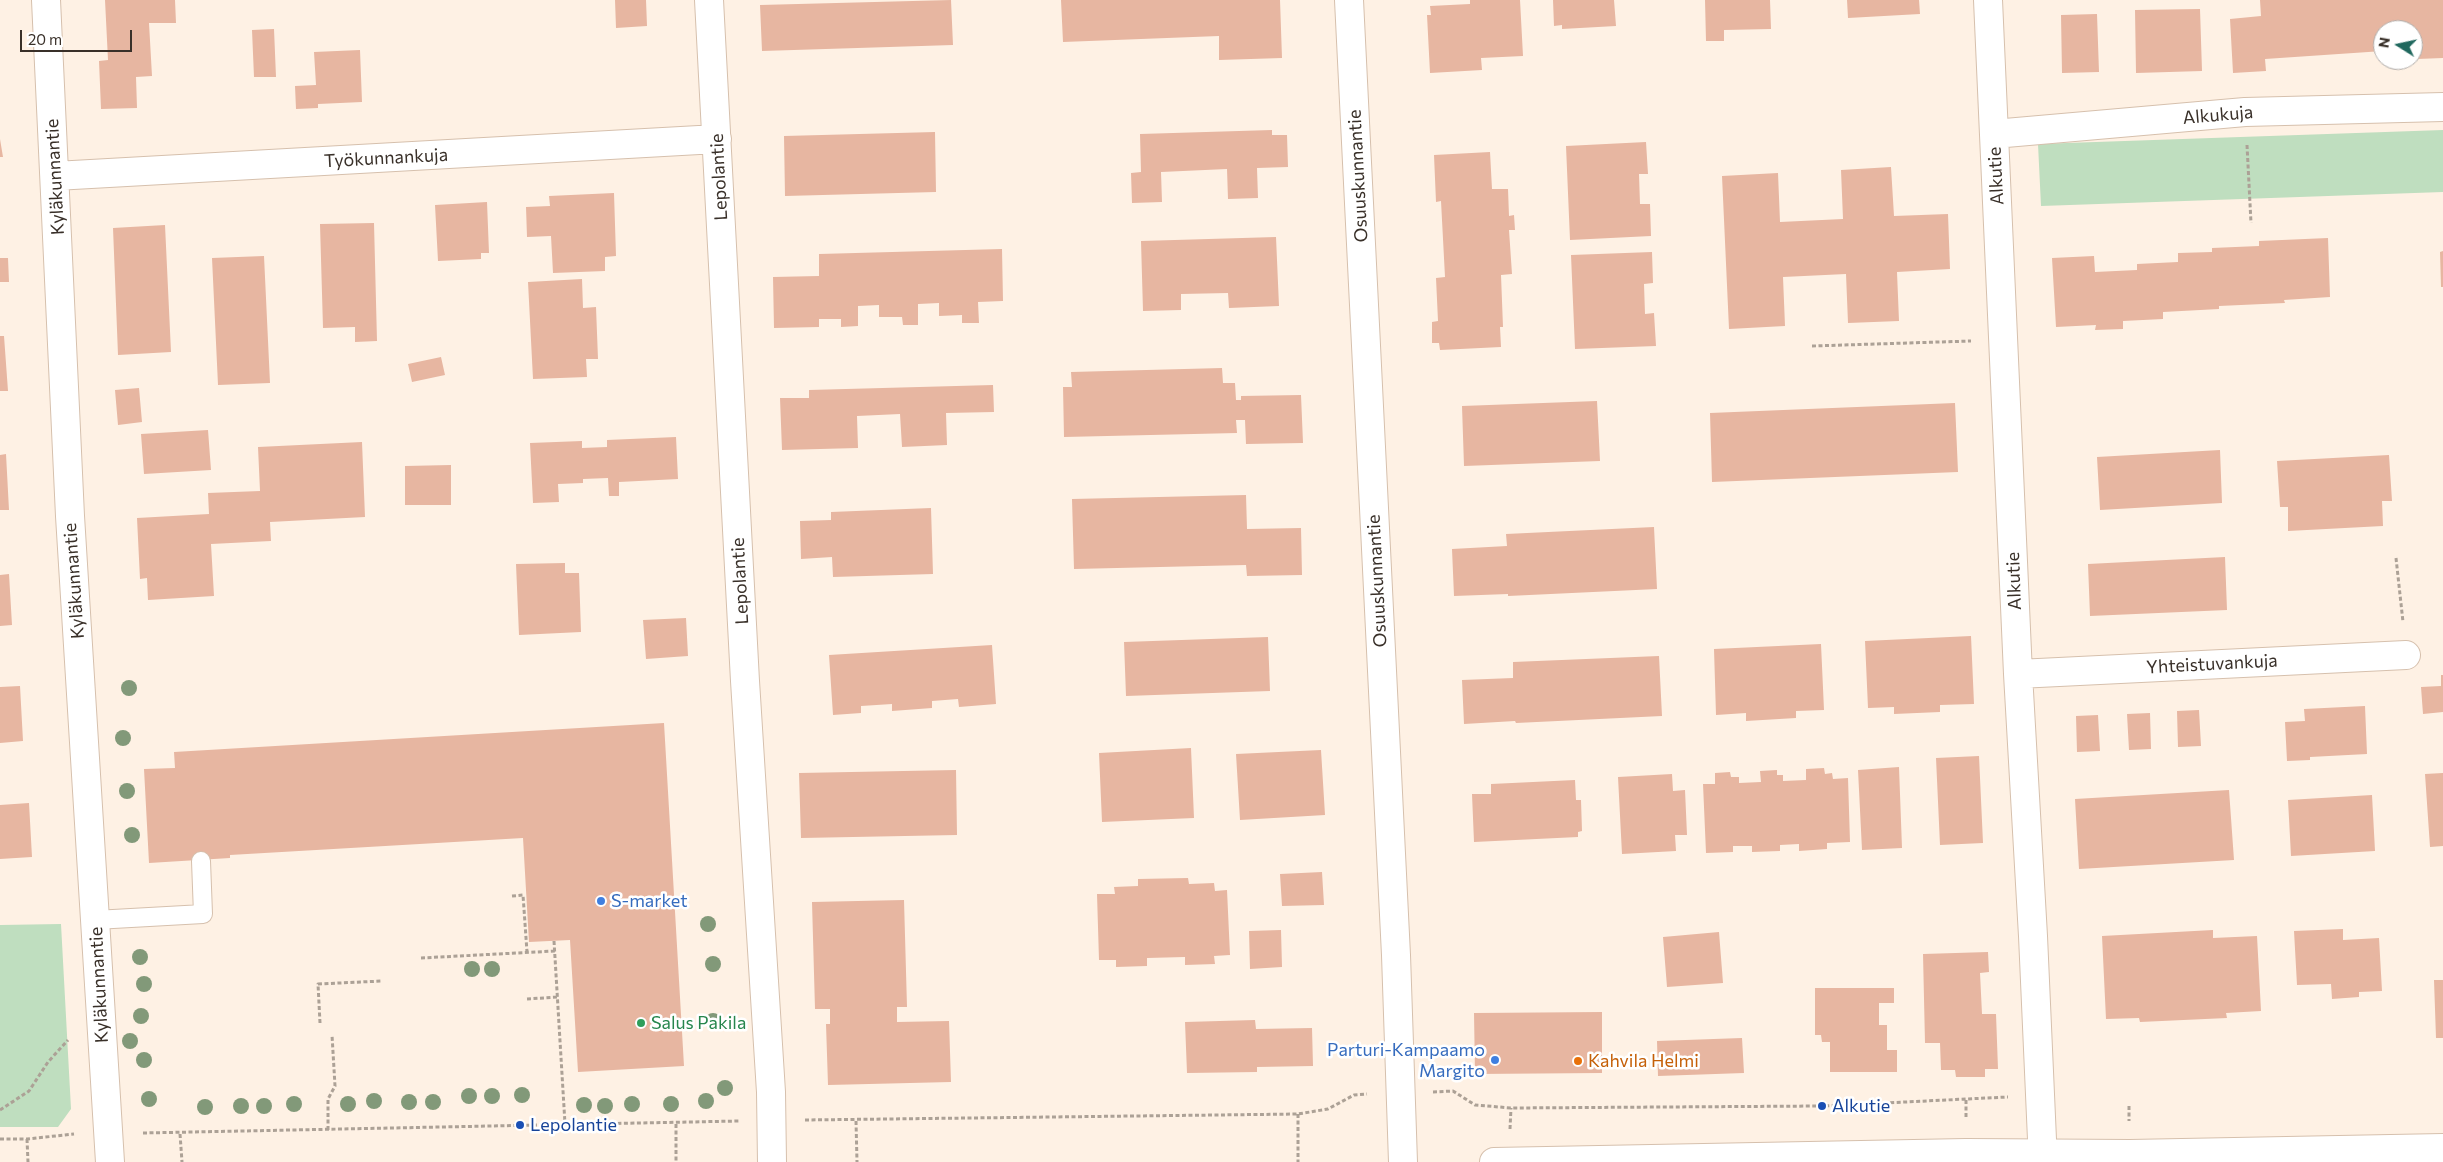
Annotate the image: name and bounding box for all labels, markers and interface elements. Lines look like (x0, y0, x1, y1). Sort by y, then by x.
scale bar (22, 20, 135, 52)
north arrow (2373, 20, 2423, 70)
text: 20 m (28, 30, 62, 48)
text: N (2374, 36, 2393, 49)
street label: Alkukuja (2182, 101, 2254, 129)
street label: Osuuskunnantie (1344, 109, 1372, 243)
street label: Kyläkunnantie (41, 118, 69, 236)
street label: Lepolantie (706, 133, 732, 221)
street label: Työkunnankuja (323, 144, 449, 172)
street label: Alkutie (1984, 146, 2008, 206)
street label: Osuuskunnantie (1363, 514, 1391, 648)
street label: Kyläkunnantie (59, 522, 89, 640)
street label: Lepolantie (727, 537, 753, 625)
street label: Alkutie (2002, 551, 2026, 611)
street label: Yhteistuvankuja (2146, 650, 2278, 678)
place label: S-market (611, 890, 688, 912)
marker: S-market (595, 895, 607, 907)
street label: Kyläkunnantie (85, 926, 113, 1044)
place label: Salus Pakila (651, 1012, 746, 1034)
marker: Salus Pakila (635, 1017, 647, 1029)
place label: Parturi-Kampaamo Margito (1327, 1039, 1485, 1082)
place label: Kahvila Helmi (1588, 1050, 1699, 1072)
marker: Parturi-Kampaamo Margito (1489, 1054, 1501, 1066)
marker: Kahvila Helmi (1572, 1055, 1584, 1067)
place label: Alkutie (1832, 1095, 1890, 1117)
marker: Alkutie (1816, 1100, 1828, 1112)
place label: Lepolantie (530, 1114, 617, 1136)
marker: Lepolantie (514, 1119, 526, 1131)

